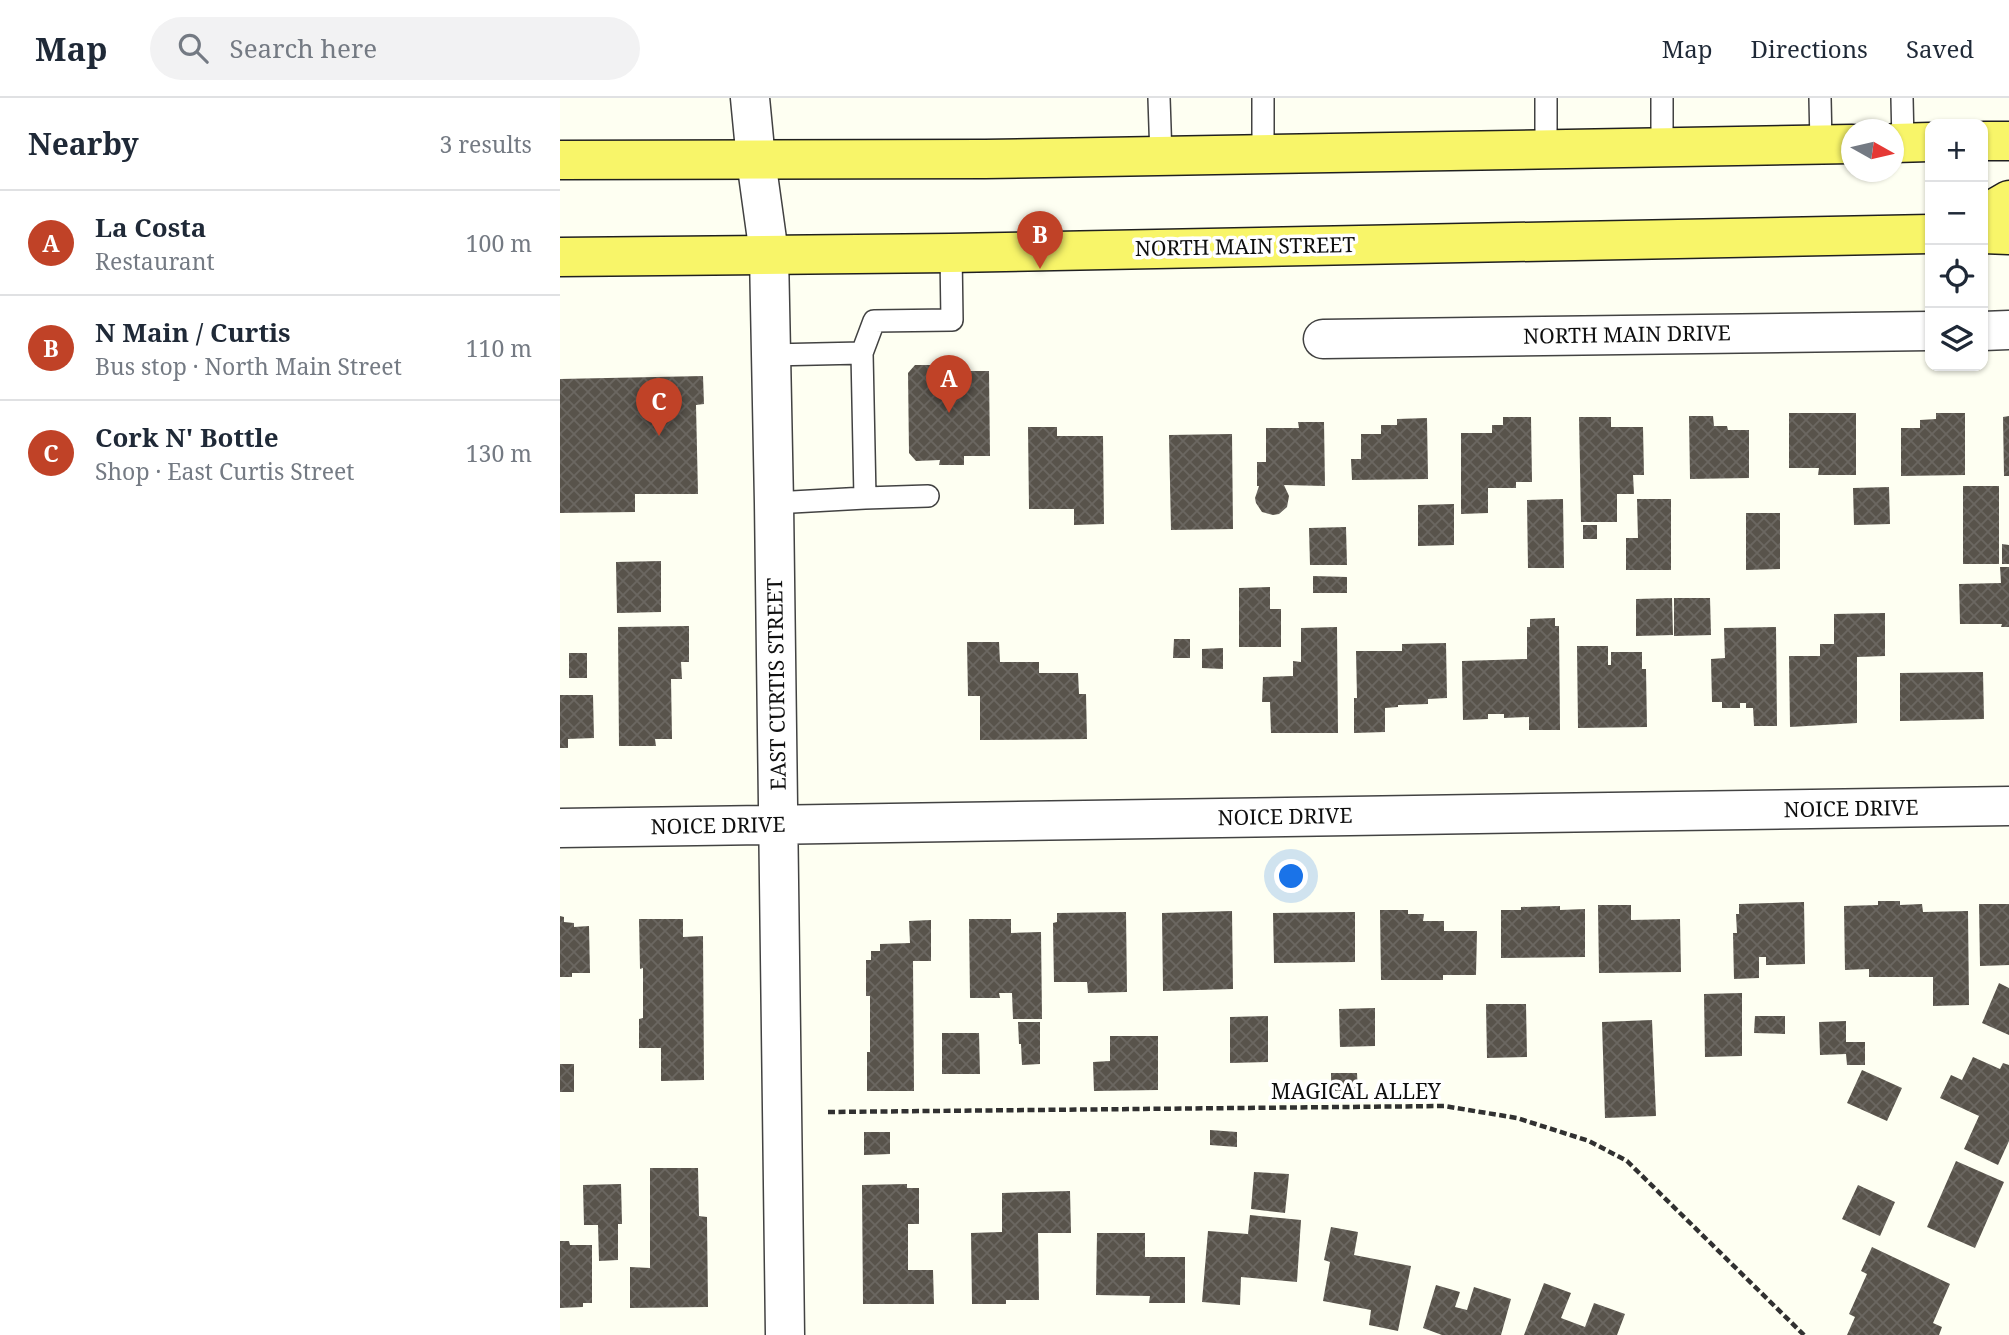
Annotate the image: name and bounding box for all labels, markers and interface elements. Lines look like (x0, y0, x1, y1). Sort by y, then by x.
search box (150, 17, 640, 80)
text: Map (35, 26, 108, 71)
icon: search (174, 29, 212, 67)
text: Search here (230, 30, 377, 66)
text: Map (1662, 32, 1713, 65)
text: Directions (1751, 32, 1868, 65)
text: Saved (1906, 32, 1974, 65)
north arrow (1841, 119, 1904, 182)
map controls (1925, 119, 1988, 371)
button: + (1925, 119, 1988, 182)
text: Nearby (28, 123, 139, 164)
text: 3 results (439, 128, 532, 160)
button: − (1925, 182, 1988, 245)
text: La Costa (95, 209, 206, 245)
pin: B (1017, 211, 1063, 269)
text: A (42, 227, 60, 259)
text: 100 m (466, 227, 532, 259)
street label: NORTH MAIN STREET (1135, 230, 1355, 262)
text: Restaurant (95, 245, 215, 277)
button: locate (1925, 245, 1988, 308)
button: layers (1925, 308, 1988, 371)
text: N Main / Curtis (95, 314, 291, 350)
street label: NORTH MAIN DRIVE (1523, 318, 1731, 350)
text: B (43, 332, 59, 364)
text: 110 m (466, 332, 532, 364)
text: Bus stop · North Main Street (95, 350, 402, 382)
pin: A (926, 355, 972, 413)
pin: C (636, 378, 682, 436)
text: Cork N' Bottle (95, 419, 279, 455)
text: C (43, 437, 59, 469)
text: 130 m (466, 437, 532, 469)
text: Shop · East Curtis Street (95, 455, 354, 487)
street label: EAST CURTIS STREET (760, 577, 792, 791)
street label: NOICE DRIVE (1783, 793, 1919, 823)
street label: NOICE DRIVE (1217, 801, 1353, 831)
street label: NOICE DRIVE (650, 810, 786, 840)
your location (1274, 859, 1308, 893)
street label: MAGICAL ALLEY (1271, 1077, 1442, 1105)

